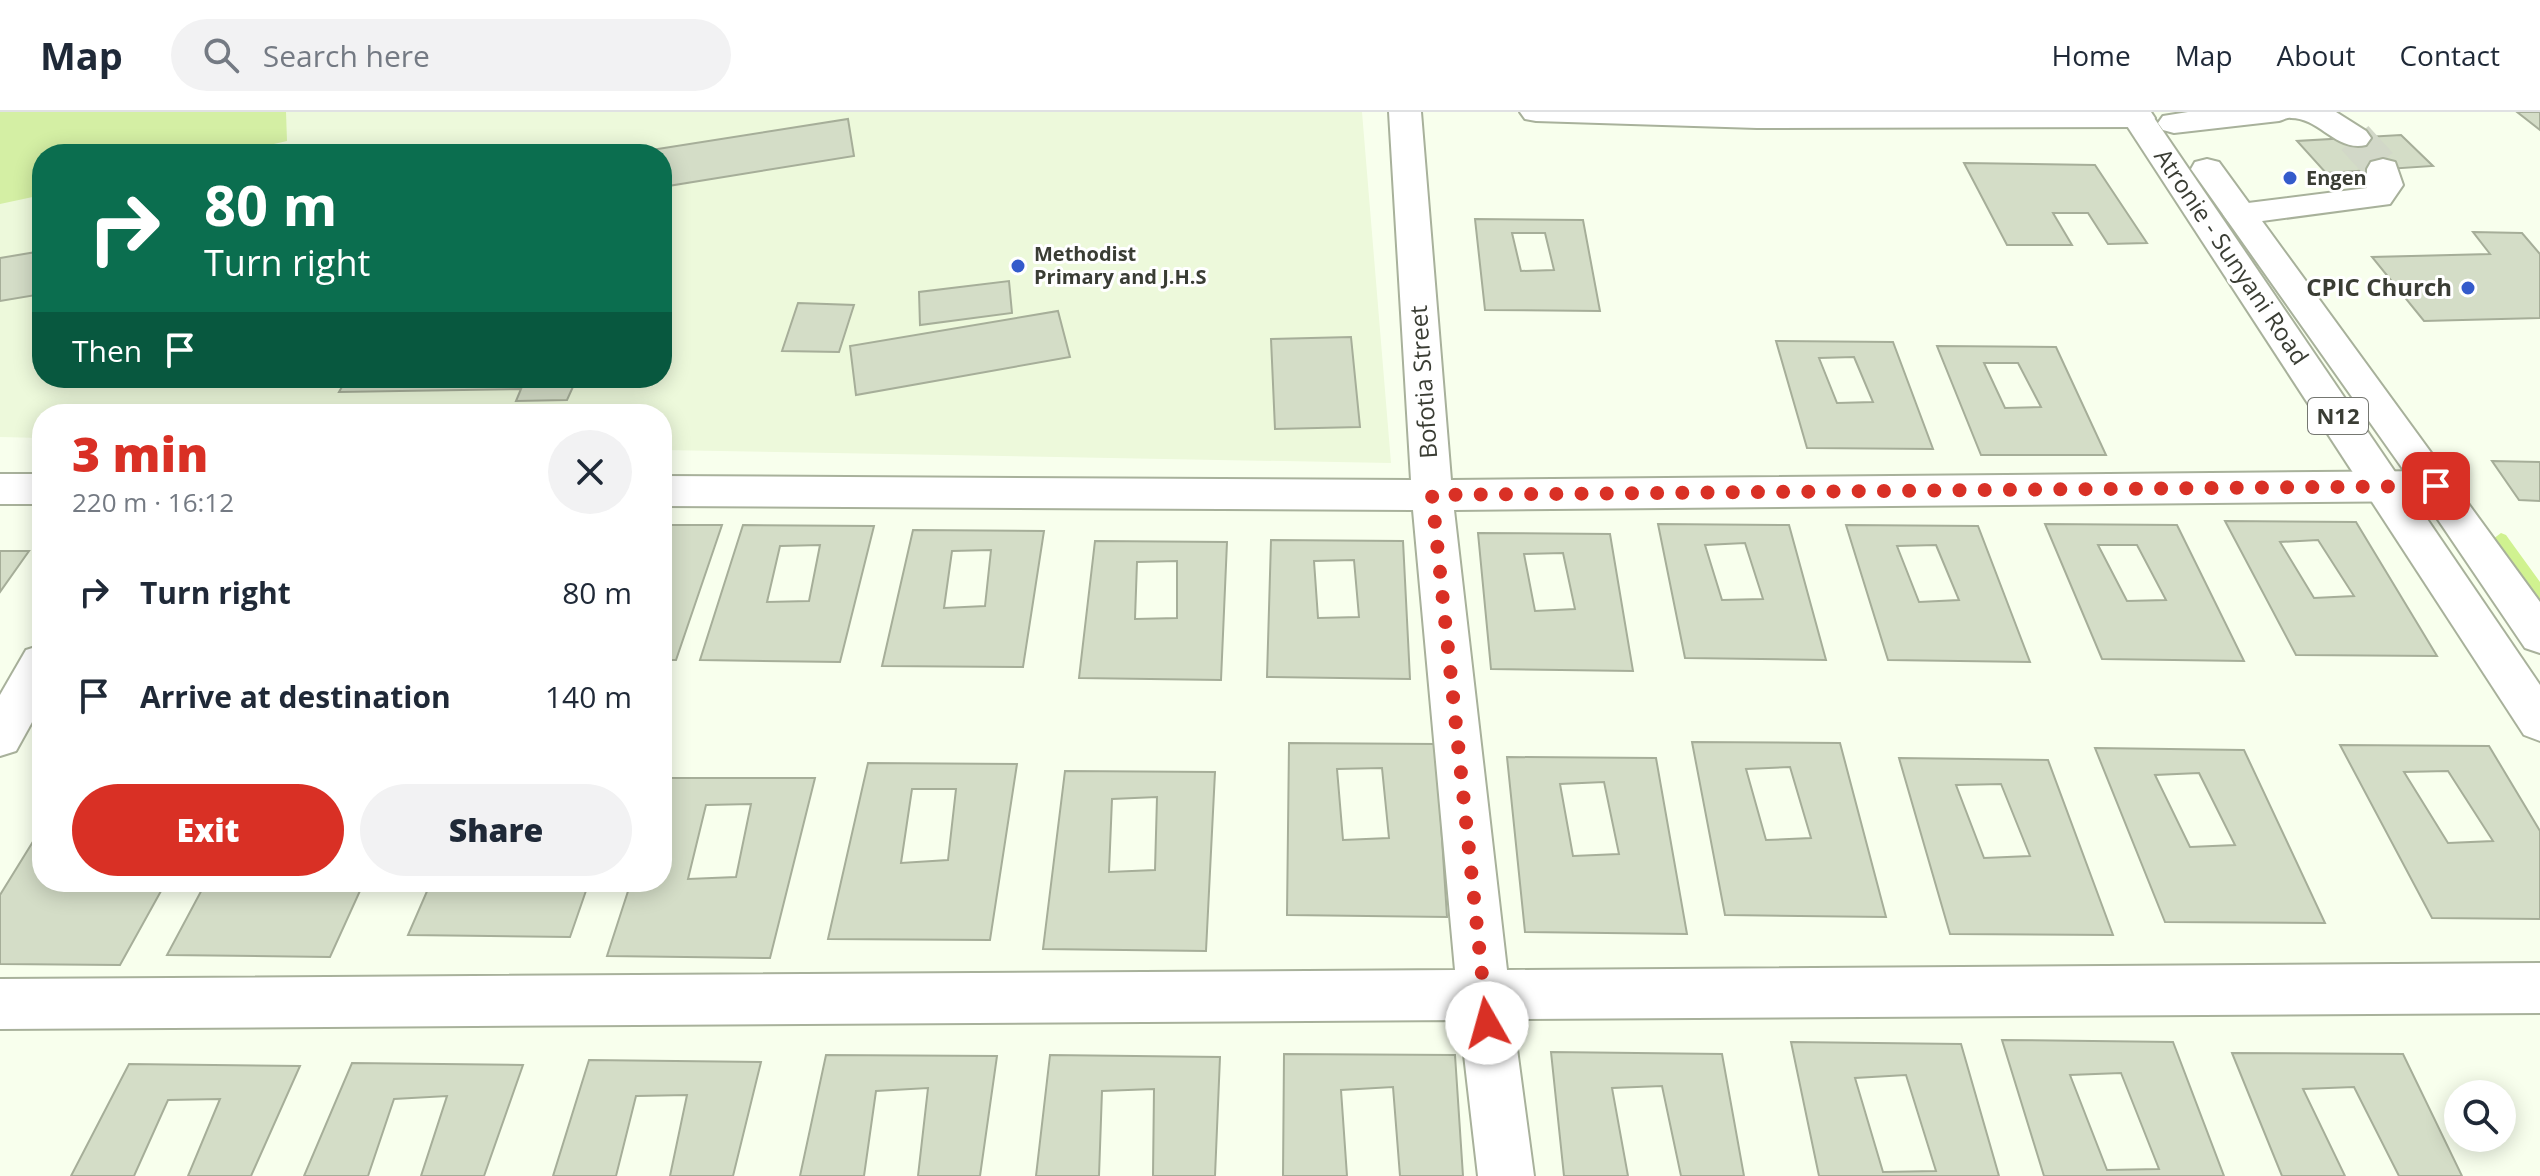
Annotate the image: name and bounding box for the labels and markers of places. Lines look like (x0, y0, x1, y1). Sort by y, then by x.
place label: Engen (2306, 164, 2367, 191)
marker: Engen (2281, 169, 2299, 187)
place label: Methodist Primary and J.H.S (1034, 240, 1207, 290)
marker: Methodist Primary and J.H.S (1009, 257, 1027, 275)
place label: CPIC Church (2306, 270, 2452, 303)
marker: CPIC Church (2459, 279, 2477, 297)
pin (2402, 452, 2470, 520)

